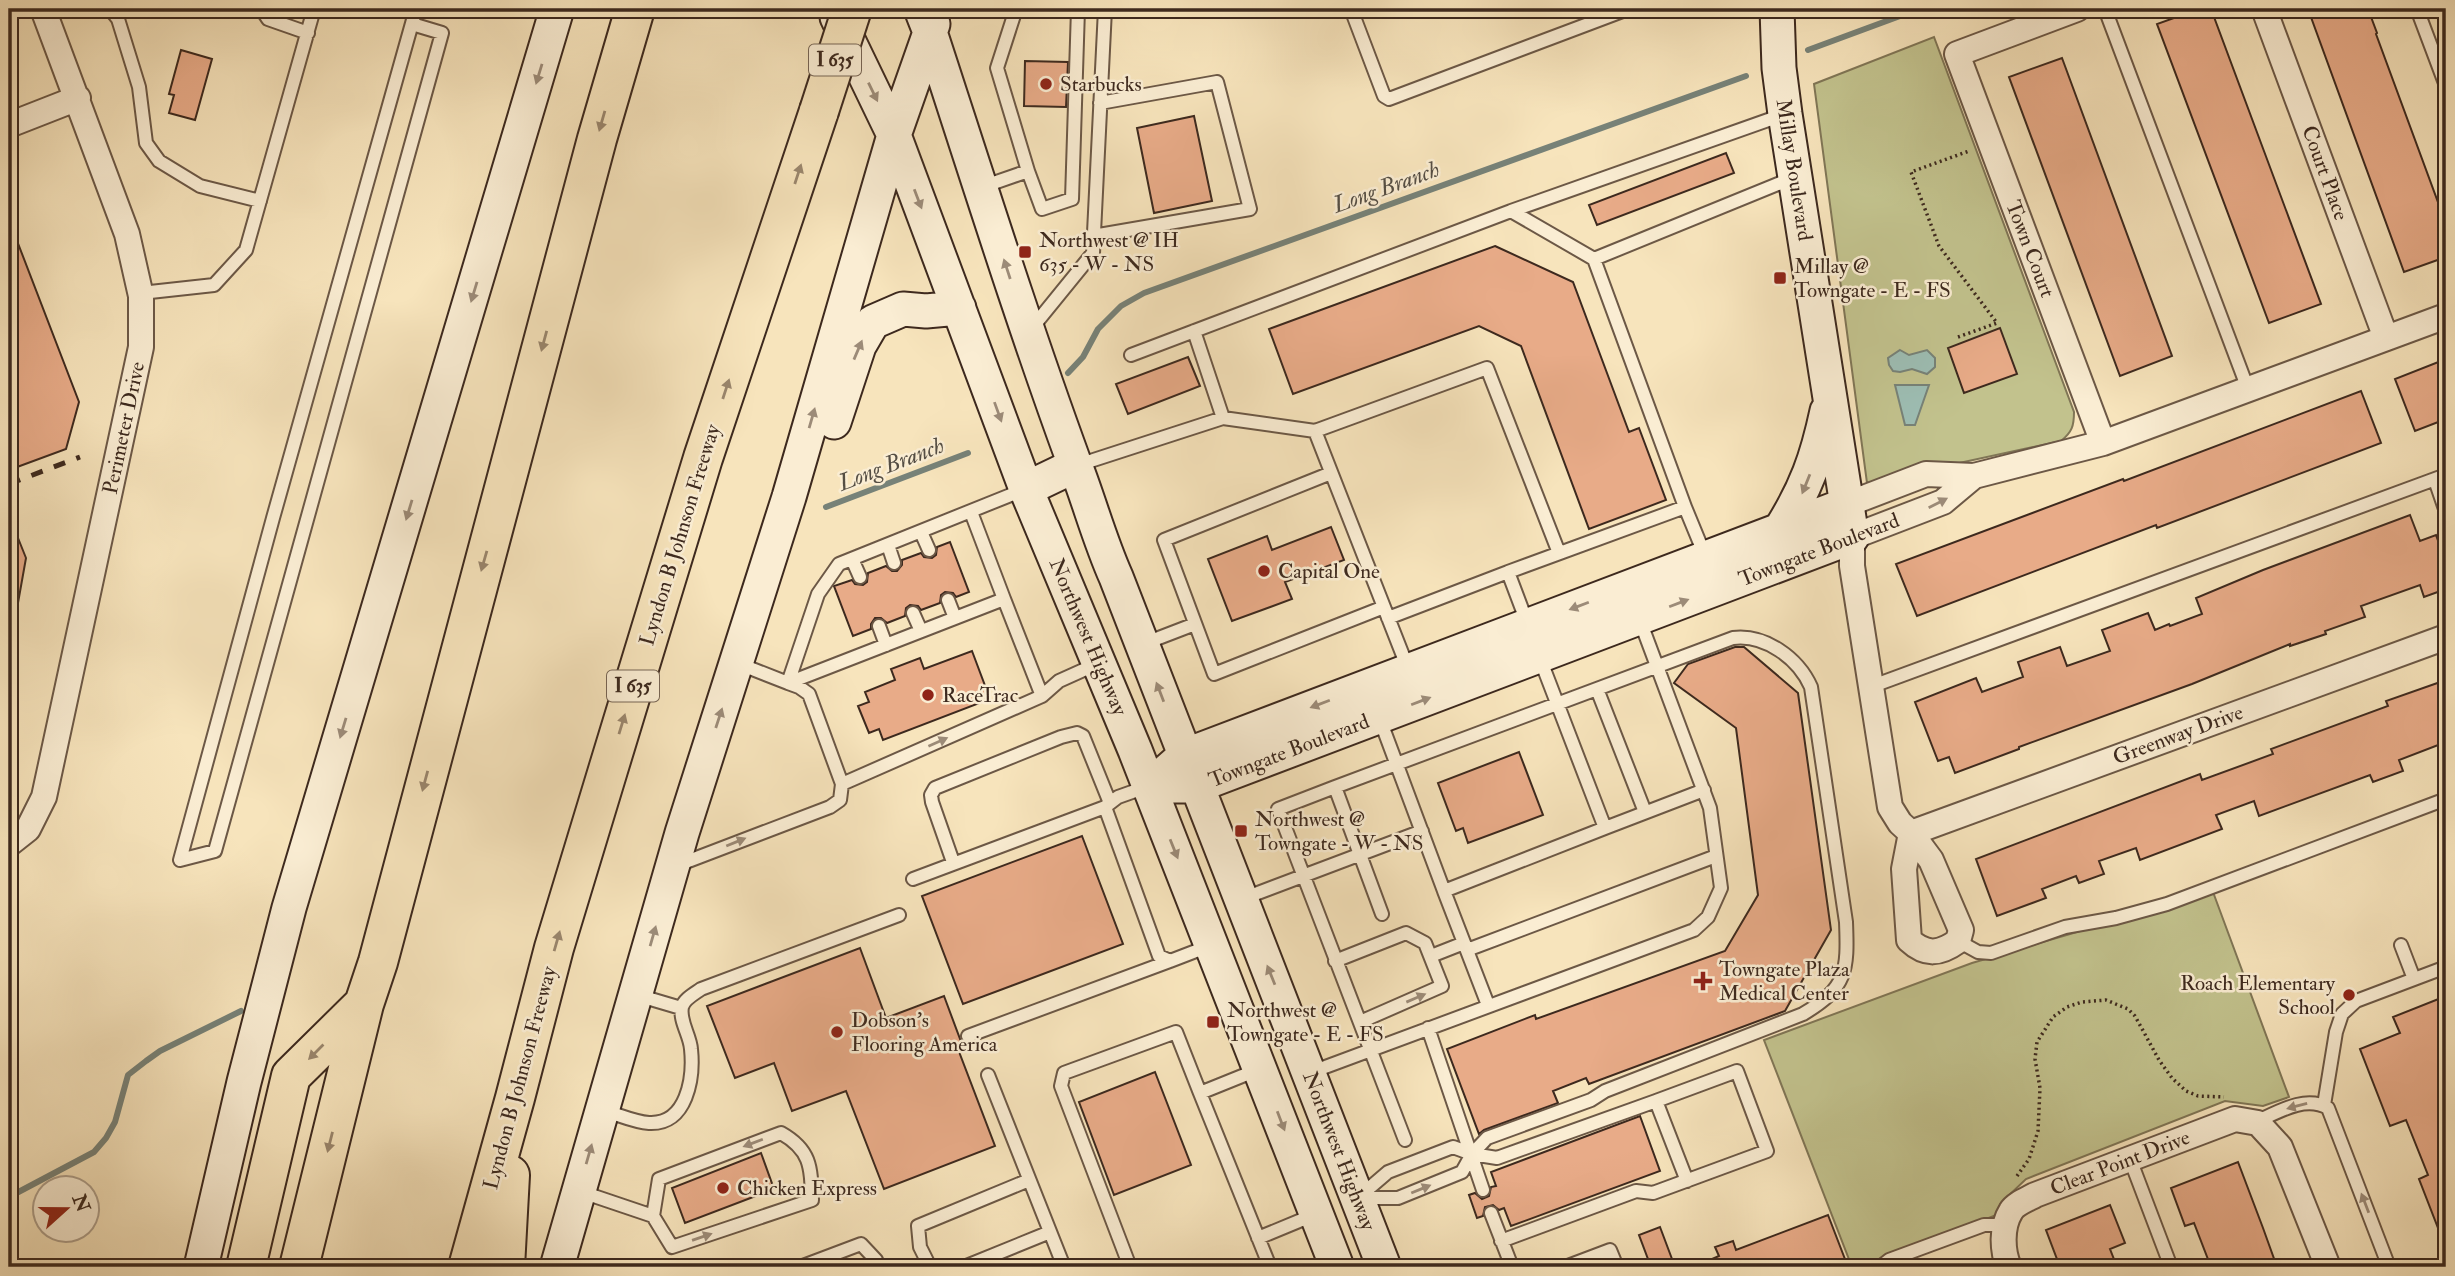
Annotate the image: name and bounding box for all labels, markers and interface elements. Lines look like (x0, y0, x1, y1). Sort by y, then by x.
road number: I 635 (809, 44, 861, 76)
one-way arrow (533, 64, 543, 85)
place label: Starbucks (1060, 71, 1142, 98)
marker: Starbucks (1038, 76, 1054, 92)
one-way arrow (867, 82, 879, 102)
street label: Millay Boulevard (1769, 97, 1819, 243)
one-way arrow (597, 111, 607, 132)
street label: Court Place (2295, 122, 2355, 224)
water label: Long Branch (1328, 154, 1443, 220)
one-way arrow (793, 163, 804, 184)
one-way arrow (913, 188, 924, 209)
street label: Town Court (1999, 197, 2061, 302)
place label: Northwest @ IH 635 - W - NS (1039, 227, 1179, 278)
marker: Northwest @ IH 635 - W - NS (1017, 244, 1033, 260)
place label: Millay @ Towngate - E - FS (1794, 253, 1951, 304)
one-way arrow (1001, 258, 1012, 279)
marker: Millay @ Towngate - E - FS (1772, 270, 1788, 286)
one-way arrow (468, 282, 478, 303)
one-way arrow (538, 330, 549, 352)
one-way arrow (853, 339, 864, 360)
street label: Perimeter Drive (97, 359, 151, 497)
one-way arrow (721, 379, 732, 400)
one-way arrow (993, 401, 1004, 422)
one-way arrow (807, 407, 818, 429)
street label: Lyndon B Johnson Freeway (633, 420, 727, 649)
water label: Long Branch (833, 431, 948, 498)
one-way arrow (1800, 474, 1811, 495)
one-way arrow (1928, 497, 1948, 508)
one-way arrow (403, 500, 413, 521)
street label: Towngate Boulevard (1735, 507, 1904, 593)
one-way arrow (478, 550, 489, 572)
street label: Northwest Highway (1043, 554, 1134, 720)
place label: Capital One (1278, 558, 1380, 585)
marker: Capital One (1256, 563, 1272, 579)
one-way arrow (1669, 597, 1690, 608)
one-way arrow (1568, 601, 1589, 612)
road number: I 635 (607, 670, 659, 702)
place label: RaceTrac (942, 682, 1019, 709)
one-way arrow (1155, 682, 1166, 703)
marker: RaceTrac (920, 687, 936, 703)
one-way arrow (1410, 695, 1431, 706)
one-way arrow (1310, 699, 1331, 710)
street label: Greenway Drive (2109, 699, 2247, 771)
one-way arrow (714, 708, 724, 729)
street label: Towngate Boulevard (1205, 708, 1374, 794)
one-way arrow (617, 713, 627, 734)
one-way arrow (338, 718, 348, 739)
one-way arrow (928, 736, 948, 748)
one-way arrow (419, 770, 430, 792)
place label: Northwest @ Towngate - W - NS (1255, 806, 1424, 857)
marker: Northwest @ Towngate - W - NS (1233, 823, 1249, 839)
one-way arrow (725, 837, 746, 848)
one-way arrow (1169, 839, 1180, 860)
one-way arrow (648, 925, 659, 947)
one-way arrow (552, 931, 562, 952)
place label: Towngate Plaza Medical Center (1719, 956, 1850, 1007)
street label: Lyndon B Johnson Freeway (477, 963, 563, 1193)
one-way arrow (1265, 964, 1276, 985)
place label: Roach Elementary School (2180, 970, 2336, 1021)
marker: Towngate Plaza Medical Center (1693, 971, 1713, 991)
marker: Roach Elementary School (2341, 987, 2357, 1003)
one-way arrow (1405, 992, 1426, 1003)
place label: Northwest @ Towngate - E - FS (1227, 997, 1384, 1048)
place label: Dobson's Flooring America (851, 1007, 998, 1058)
marker: Northwest @ Towngate - E - FS (1205, 1014, 1221, 1030)
marker: Dobson's Flooring America (829, 1024, 845, 1040)
one-way arrow (307, 1044, 324, 1061)
street label: Northwest Highway (1296, 1068, 1382, 1235)
one-way arrow (2286, 1101, 2308, 1112)
one-way arrow (1275, 1111, 1286, 1132)
street label: Clear Point Drive (2046, 1124, 2194, 1202)
one-way arrow (324, 1131, 335, 1153)
one-way arrow (742, 1138, 763, 1149)
one-way arrow (585, 1144, 595, 1165)
north arrow (32, 1174, 102, 1244)
place label: Chicken Express (737, 1175, 877, 1202)
marker: Chicken Express (715, 1180, 731, 1196)
one-way arrow (1410, 1184, 1431, 1195)
text: N (66, 1190, 96, 1216)
one-way arrow (2359, 1193, 2370, 1214)
one-way arrow (691, 1231, 712, 1242)

